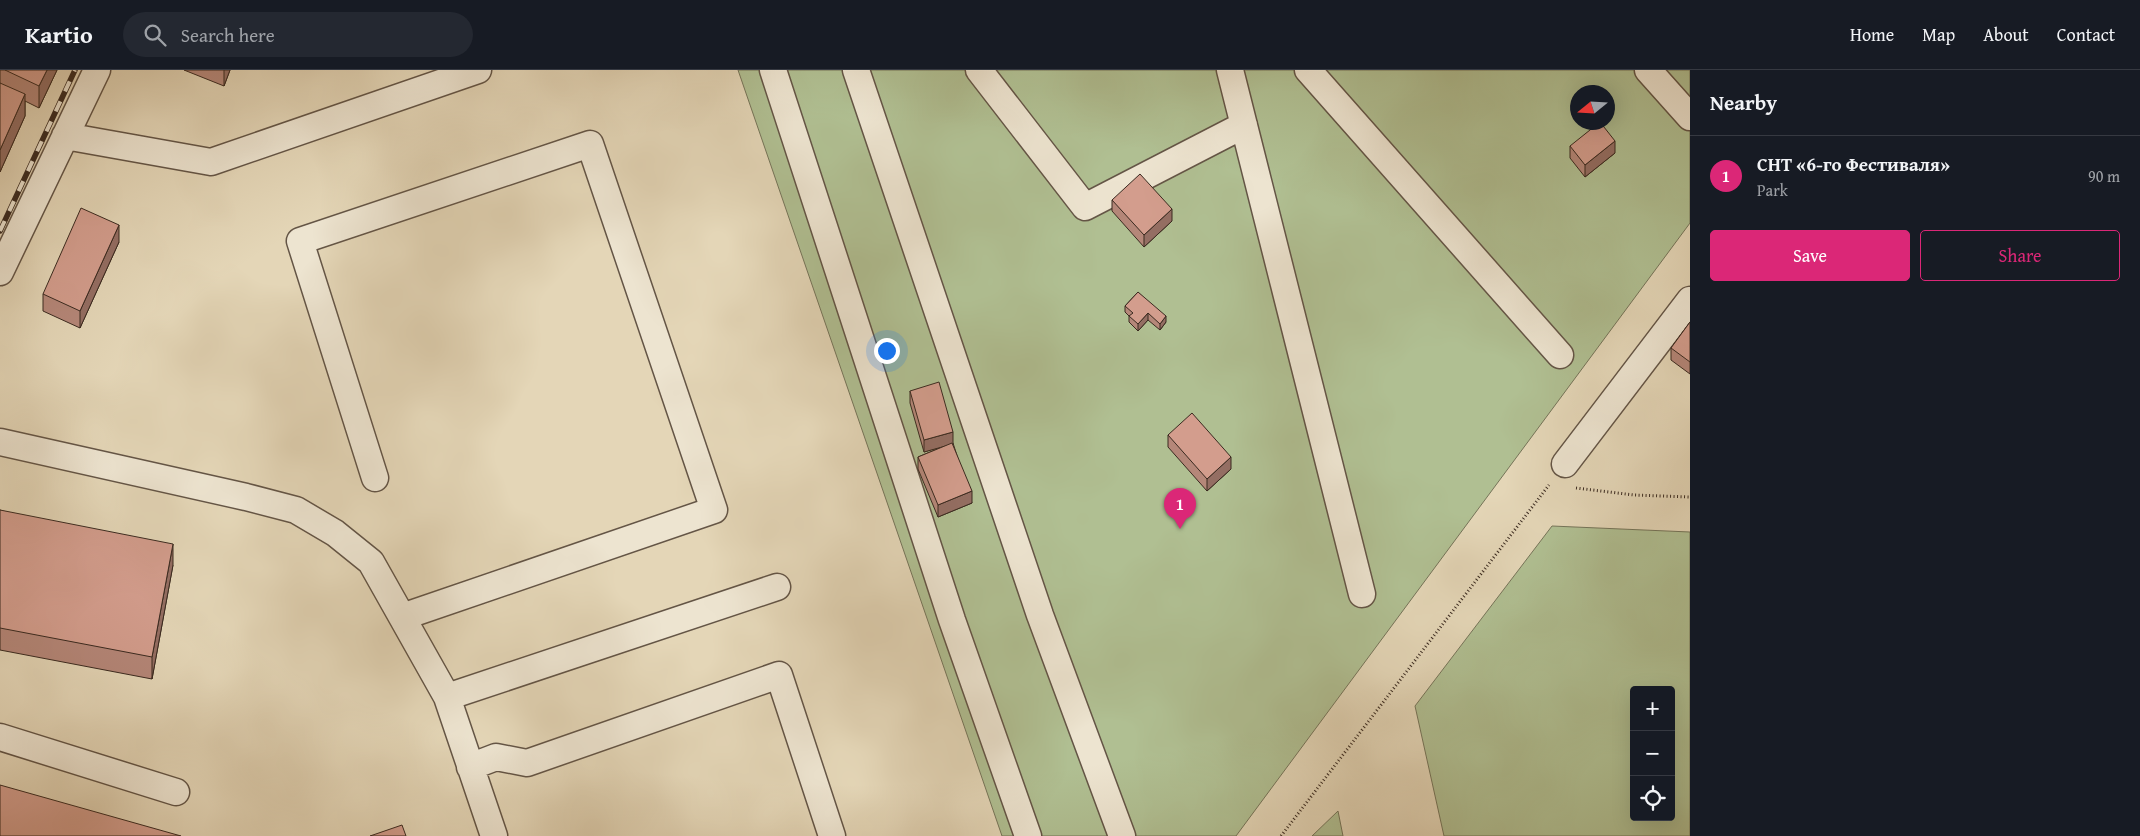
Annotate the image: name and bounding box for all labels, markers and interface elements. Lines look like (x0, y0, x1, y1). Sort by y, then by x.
search box (123, 12, 473, 57)
text: Kartio (25, 17, 93, 52)
icon: search (141, 21, 169, 49)
text: Search here (181, 21, 275, 49)
text: Home (1850, 21, 1894, 48)
text: Map (1922, 21, 1955, 48)
text: About (1983, 21, 2029, 48)
text: Contact (2057, 21, 2115, 48)
north arrow (1570, 85, 1615, 130)
text: Nearby (1710, 87, 1777, 118)
text: СНТ «6-го Фестиваля» (1757, 150, 1950, 178)
text: 1 (1722, 164, 1730, 188)
text: 90 m (2088, 164, 2120, 188)
text: Park (1757, 178, 1788, 202)
button: Save (1710, 230, 1910, 281)
button: Share (1920, 230, 2120, 281)
your location (874, 338, 900, 364)
pin: 1 (1164, 488, 1196, 529)
map controls (1630, 686, 1675, 821)
button: + (1630, 686, 1675, 731)
button: − (1630, 731, 1675, 776)
button: locate (1630, 776, 1675, 821)

